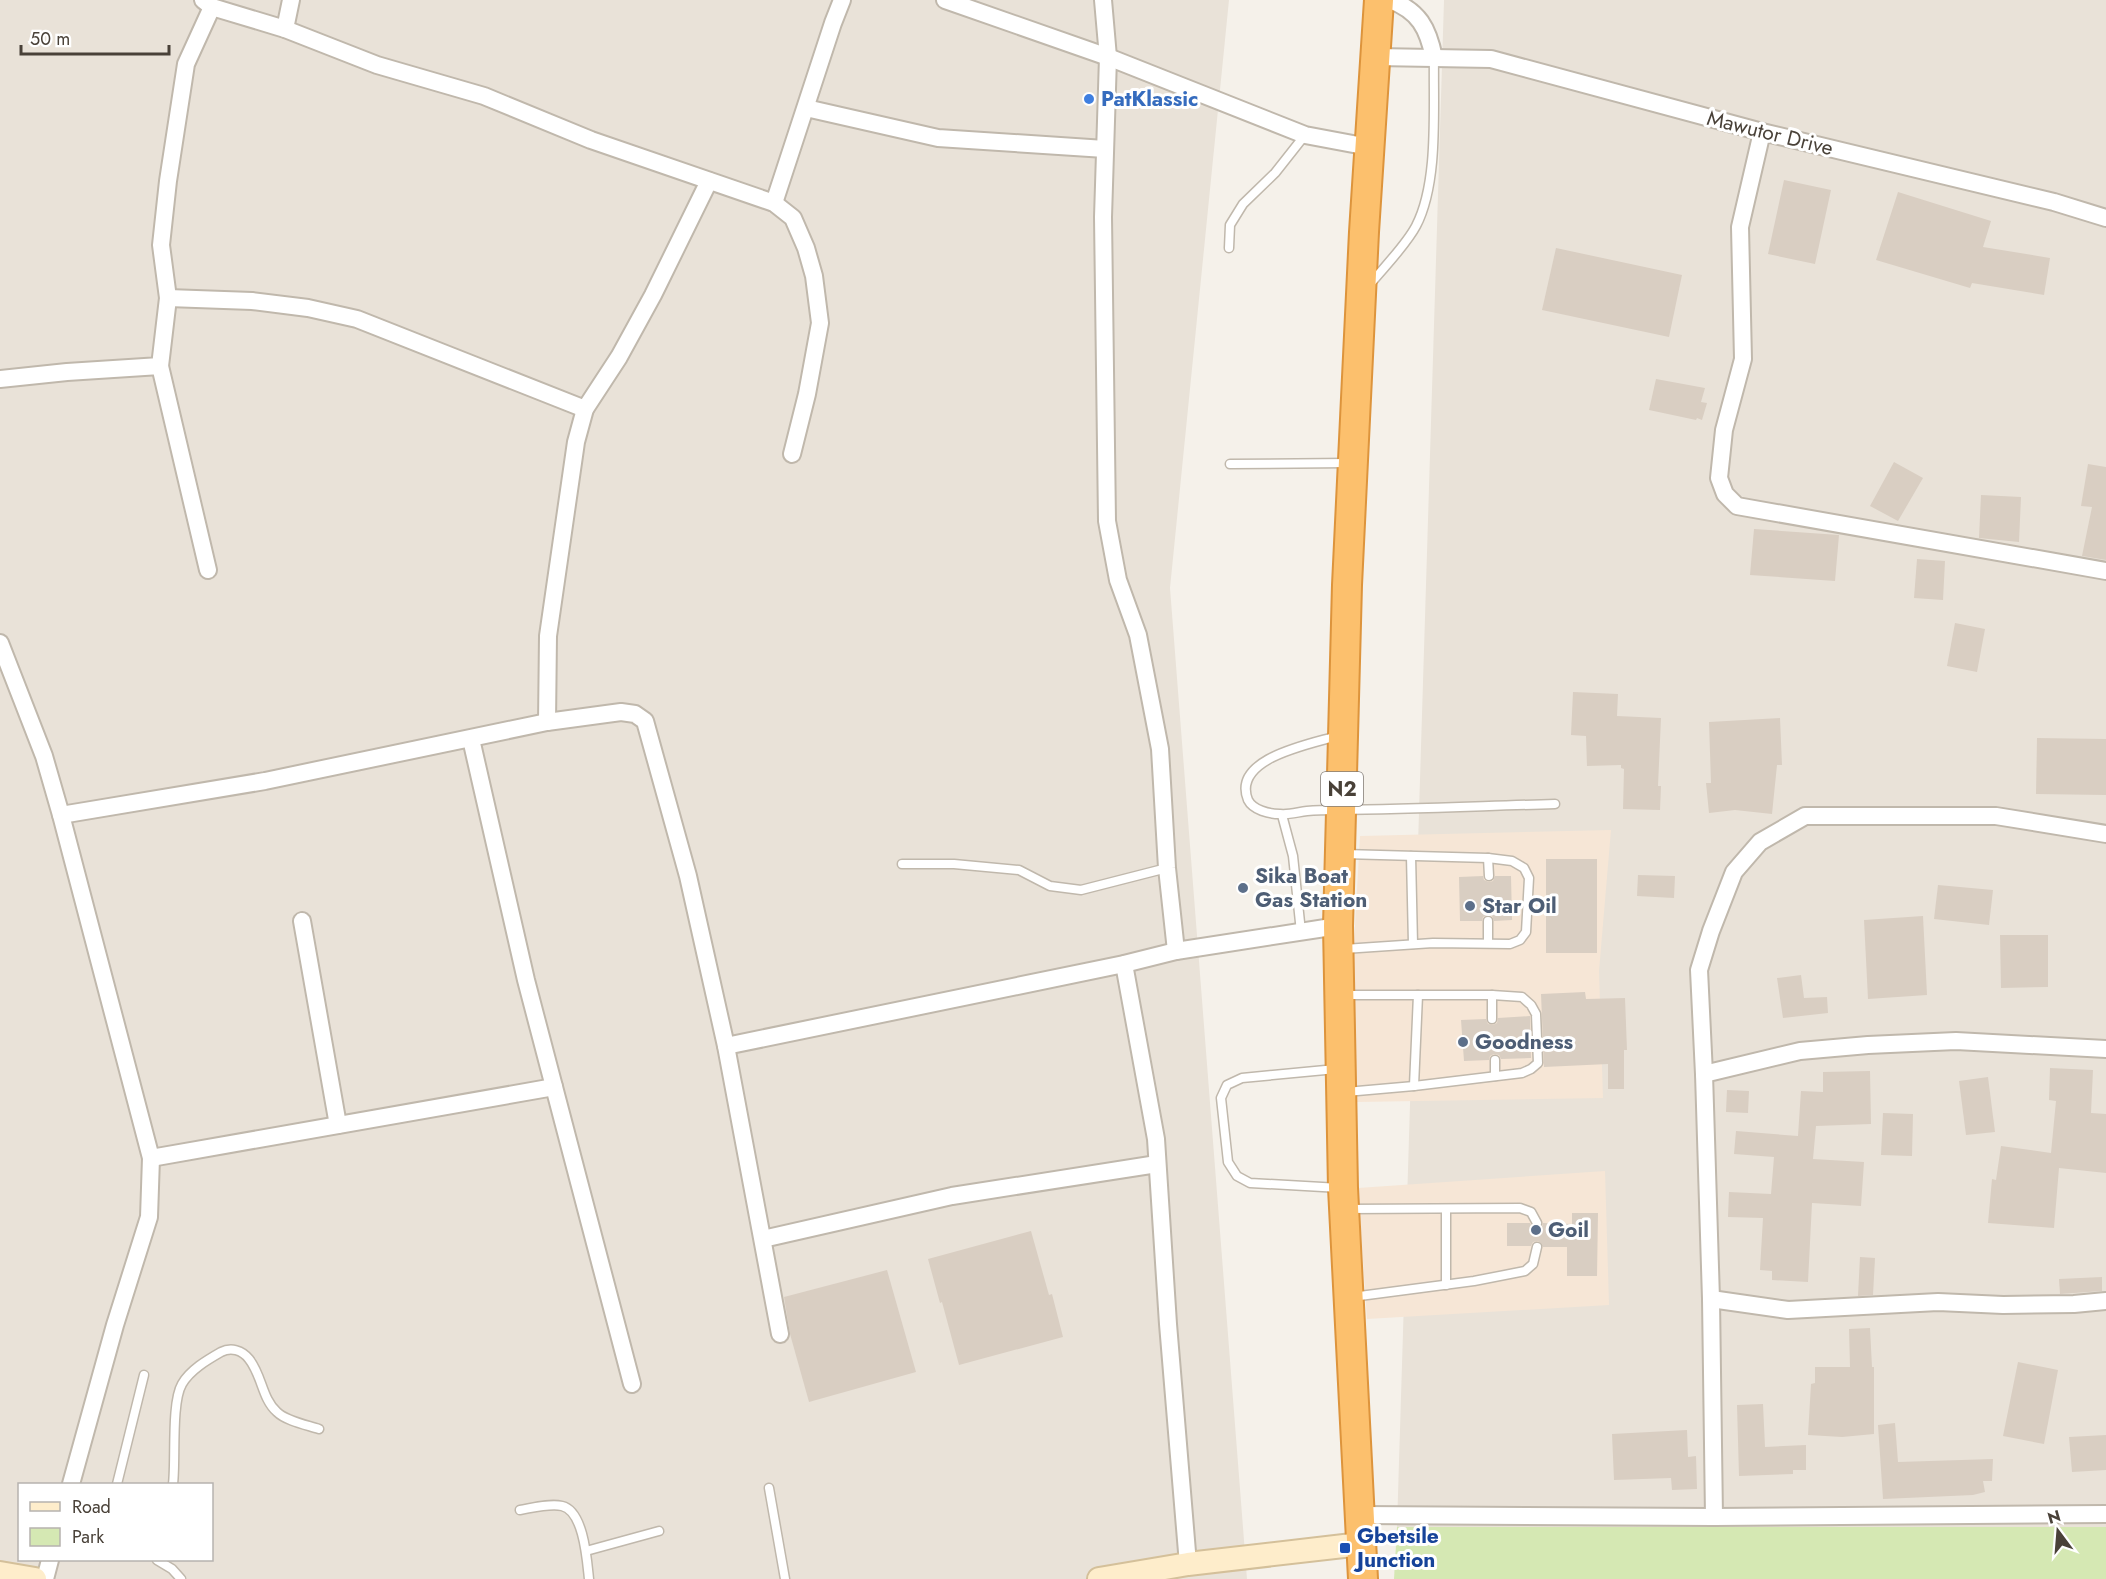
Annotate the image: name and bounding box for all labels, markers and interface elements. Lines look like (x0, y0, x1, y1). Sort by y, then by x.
scale bar (21, 18, 170, 56)
text: 50 m (30, 26, 70, 52)
place label: PatKlassic (1101, 84, 1198, 114)
marker: PatKlassic (1082, 92, 1096, 106)
street label: Mawutor Drive (1704, 103, 1836, 163)
road number: N2 (1321, 772, 1363, 806)
place label: Sika Boat Gas Station (1255, 861, 1367, 915)
marker: Sika Boat Gas Station (1236, 881, 1250, 895)
place label: Star Oil (1482, 891, 1557, 921)
marker: Star Oil (1463, 899, 1477, 913)
place label: Goodness (1475, 1027, 1574, 1057)
marker: Goodness (1456, 1035, 1470, 1049)
place label: Goil (1548, 1215, 1589, 1245)
marker: Goil (1529, 1223, 1543, 1237)
legend (18, 1483, 213, 1561)
text: Road (72, 1494, 111, 1520)
north arrow (2028, 1501, 2088, 1561)
text: N (2045, 1504, 2063, 1530)
place label: Gbetsile Junction (1353, 1521, 1439, 1575)
text: Park (72, 1524, 104, 1550)
marker: Gbetsile Junction (1338, 1541, 1352, 1555)

